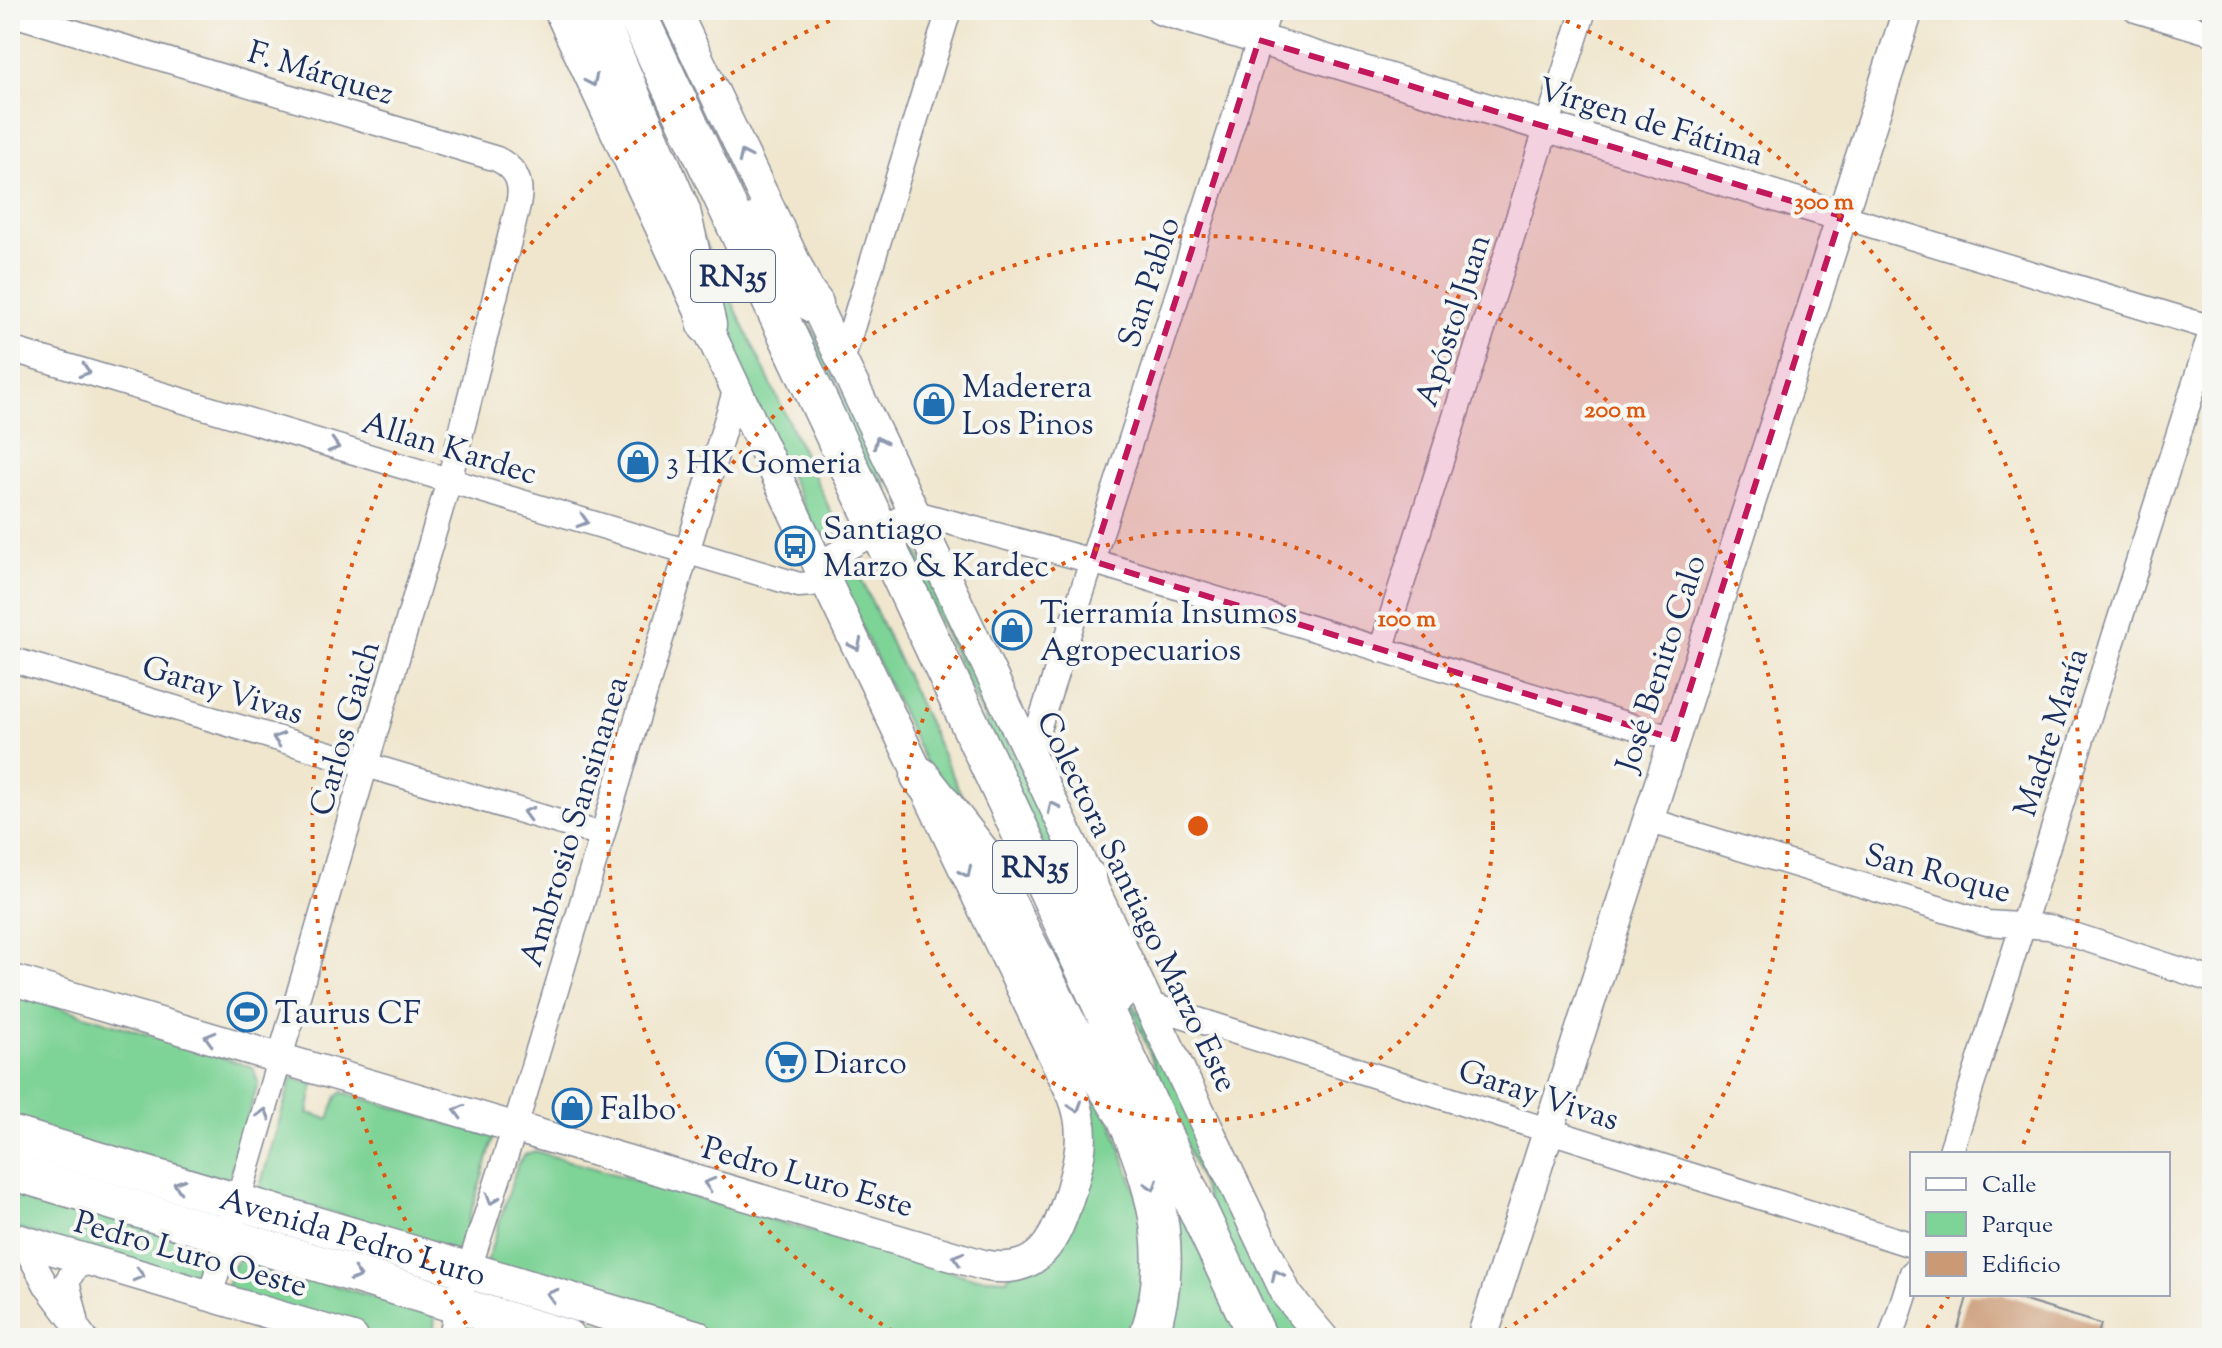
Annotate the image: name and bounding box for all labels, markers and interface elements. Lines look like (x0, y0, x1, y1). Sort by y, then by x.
street label: F. Márquez (242, 31, 399, 119)
street label: Vírgen de Fátima (1532, 68, 1769, 180)
one-way arrow (583, 72, 599, 87)
one-way arrow (738, 150, 754, 164)
text: 300 m (1794, 186, 1854, 220)
street label: San Pablo (1108, 212, 1194, 354)
street label: Apóstol Juan (1405, 229, 1504, 413)
road number: RN35 (691, 250, 775, 302)
one-way arrow (77, 362, 91, 378)
place label: Maderera Los Pinos (962, 366, 1094, 449)
shop icon: Maderera Los Pinos (913, 383, 955, 425)
text: 200 m (1584, 394, 1646, 428)
street label: Allan Kardec (356, 401, 542, 498)
one-way arrow (873, 435, 889, 450)
one-way arrow (326, 437, 340, 453)
shop icon: 3 HK Gomeria (617, 441, 659, 483)
place label: 3 HK Gomeria (666, 442, 862, 488)
place label: Santiago Marzo & Kardec (823, 508, 1049, 591)
one-way arrow (575, 512, 589, 528)
bus stop icon: Santiago Marzo & Kardec (774, 525, 816, 567)
street label: José Benito Calo (1606, 550, 1720, 780)
place label: Tierramía Insumos Agropecuarios (1040, 592, 1297, 675)
text: 100 m (1378, 603, 1436, 637)
shop icon: Tierramía Insumos Agropecuarios (991, 609, 1033, 651)
street label: Carlos Gaich (300, 636, 394, 822)
one-way arrow (847, 637, 863, 651)
street label: Madre María (2004, 642, 2102, 823)
street label: Garay Vivas (136, 646, 308, 738)
street label: Ambrosio Sansinanea (510, 671, 642, 973)
street label: Colectora Santiago Marzo Este (1023, 704, 1248, 1100)
one-way arrow (272, 732, 286, 748)
one-way arrow (1047, 801, 1063, 816)
one-way arrow (521, 806, 535, 822)
centre of rings (1184, 812, 1212, 840)
street label: San Roque (1859, 833, 2016, 917)
road number: RN35 (993, 841, 1077, 893)
one-way arrow (956, 863, 972, 878)
sports icon: Taurus CF (226, 991, 268, 1033)
place label: Taurus CF (275, 992, 421, 1038)
one-way arrow (204, 1031, 217, 1047)
supermarket icon: Diarco (765, 1041, 807, 1083)
place label: Diarco (814, 1042, 907, 1088)
street label: Garay Vivas (1452, 1049, 1624, 1144)
shop icon: Falbo (551, 1087, 593, 1129)
place label: Falbo (600, 1088, 676, 1134)
one-way arrow (1067, 1099, 1083, 1113)
one-way arrow (453, 1104, 467, 1120)
one-way arrow (254, 1107, 271, 1121)
street label: Pedro Luro Este (696, 1127, 918, 1231)
legend (1910, 1152, 2170, 1296)
text: Calle (1982, 1169, 2036, 1203)
one-way arrow (702, 1177, 716, 1193)
one-way arrow (1143, 1177, 1159, 1191)
one-way arrow (173, 1178, 187, 1194)
street label: Avenida Pedro Luro (214, 1178, 491, 1300)
one-way arrow (485, 1191, 501, 1205)
street label: Pedro Luro Oeste (68, 1201, 312, 1311)
text: Parque (1982, 1209, 2053, 1243)
text: Edificio (1982, 1249, 2061, 1283)
one-way arrow (952, 1251, 966, 1267)
one-way arrow (131, 1266, 145, 1282)
one-way arrow (348, 1266, 362, 1282)
one-way arrow (1271, 1269, 1287, 1284)
one-way arrow (546, 1288, 560, 1304)

